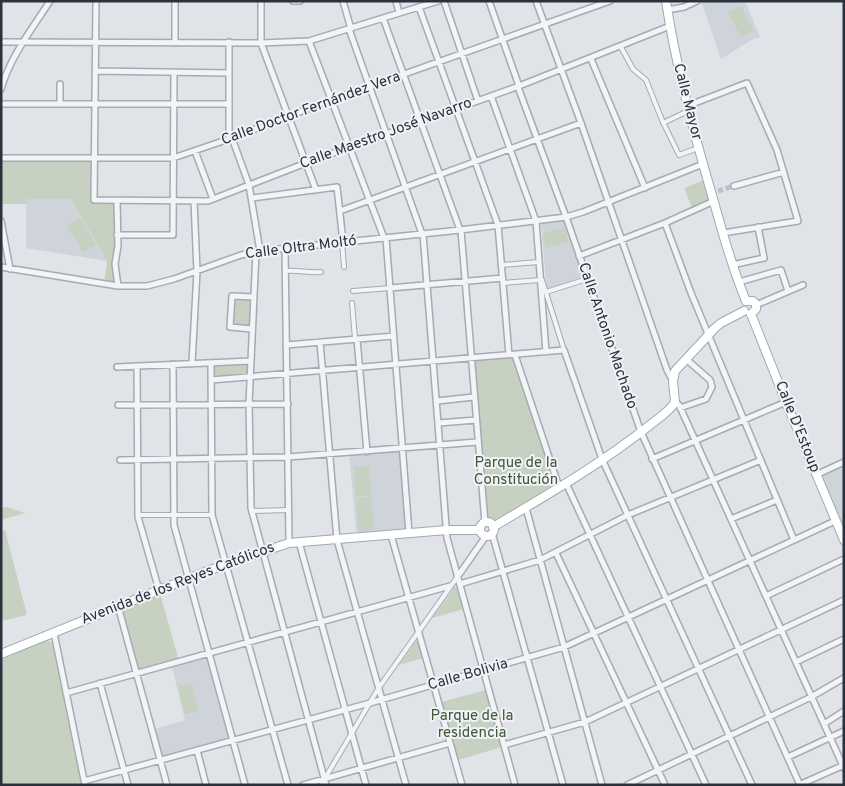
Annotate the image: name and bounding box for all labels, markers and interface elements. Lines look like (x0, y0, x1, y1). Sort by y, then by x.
street label: Calle Mayor (668, 62, 706, 143)
street label: Calle Doctor Fernández Vera (219, 68, 403, 150)
street label: Calle Maestro José Navarro (297, 94, 475, 174)
street label: Calle Oltra Moltó (244, 232, 358, 264)
street label: Calle Antonio Machado (573, 260, 641, 412)
street label: Calle D'Estoup (770, 378, 824, 476)
park label: Parque de la Constitución (474, 454, 558, 490)
street label: Avenida de los Reyes Católicos (79, 538, 277, 630)
street label: Calle Bolivia (426, 654, 510, 696)
park label: Parque de la residencia (431, 707, 513, 743)

